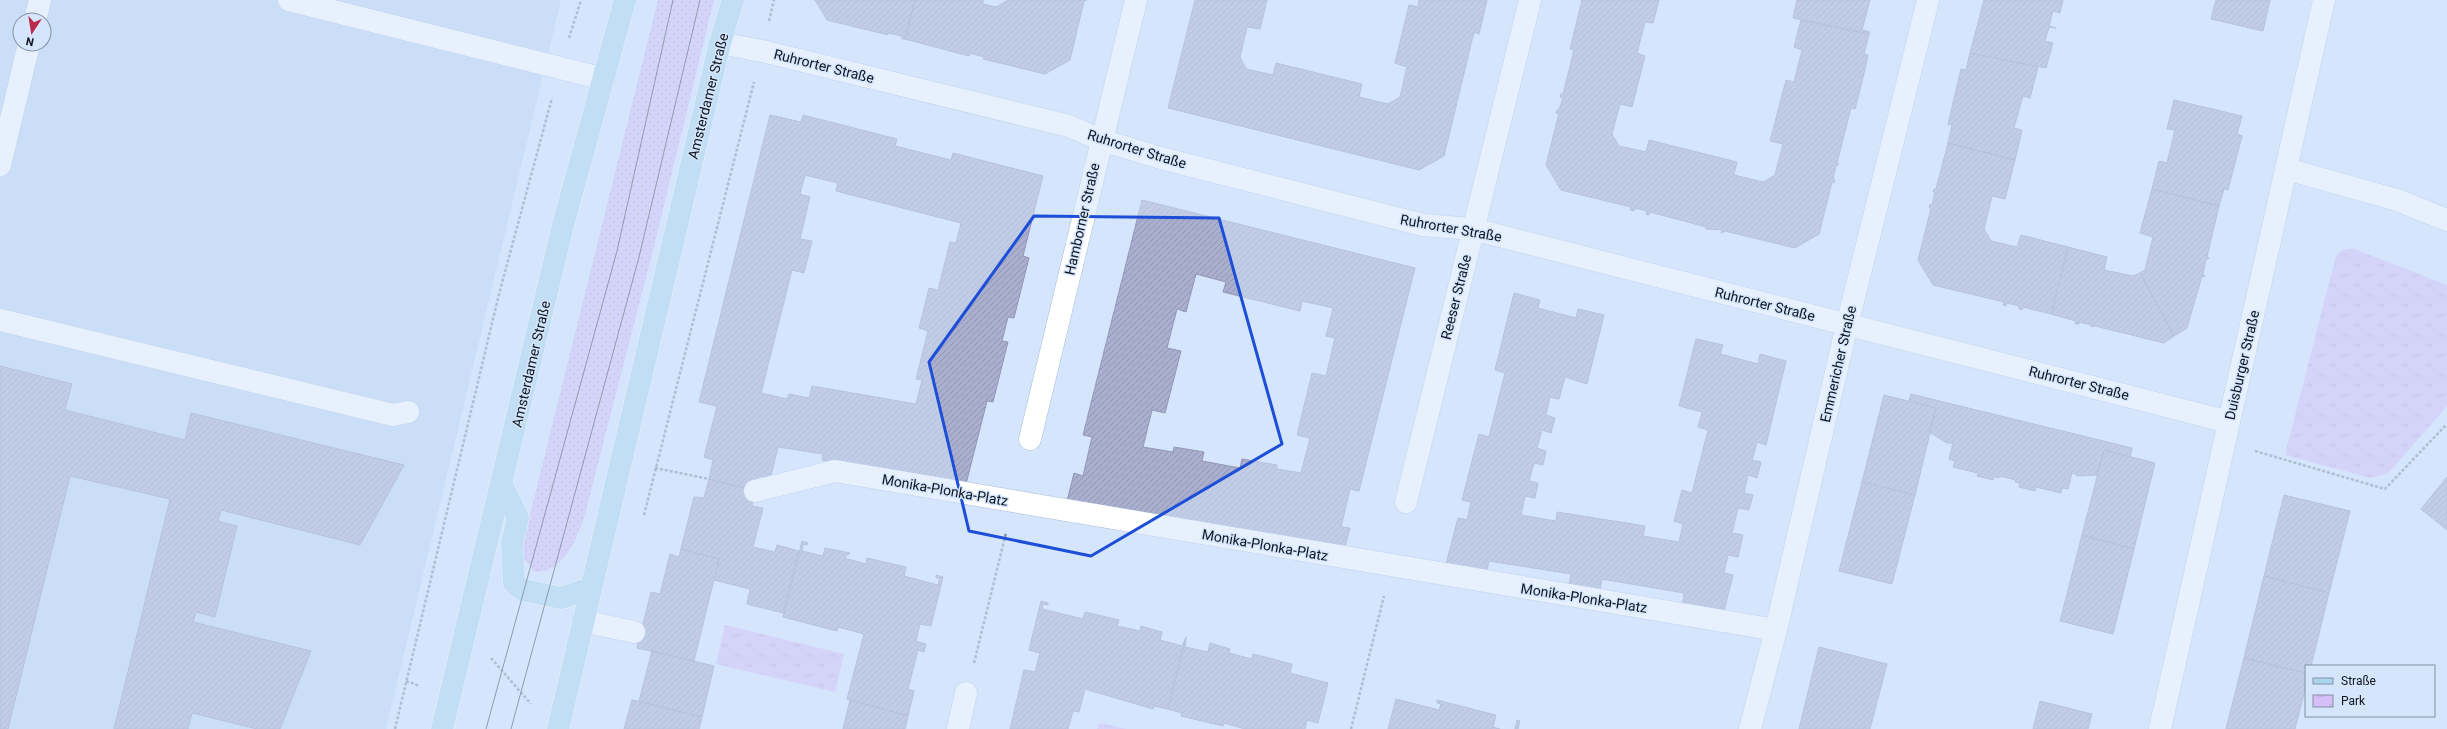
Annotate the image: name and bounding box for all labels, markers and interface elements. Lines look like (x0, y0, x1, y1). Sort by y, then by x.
north arrow (12, 12, 52, 52)
street label: Amsterdamer Straße (685, 31, 731, 161)
text: N (25, 34, 35, 48)
street label: Ruhrorter Straße (772, 46, 876, 86)
street label: Ruhrorter Straße (1086, 126, 1188, 172)
street label: Hamborner Straße (1061, 161, 1103, 277)
street label: Ruhrorter Straße (1399, 211, 1503, 245)
street label: Reeser Straße (1438, 253, 1474, 341)
street label: Ruhrorter Straße (1713, 284, 1817, 324)
street label: Amsterdamer Straße (509, 299, 553, 429)
street label: Emmericher Straße (1817, 304, 1859, 424)
street label: Duisburger Straße (2222, 309, 2262, 421)
street label: Ruhrorter Straße (2027, 363, 2131, 403)
street label: Monika-Plonka-Platz (881, 471, 1009, 509)
street label: Monika-Plonka-Platz (1201, 526, 1329, 564)
street label: Monika-Plonka-Platz (1520, 580, 1648, 616)
legend (2305, 665, 2435, 717)
text: Straße (2341, 674, 2376, 688)
text: Park (2341, 694, 2366, 708)

